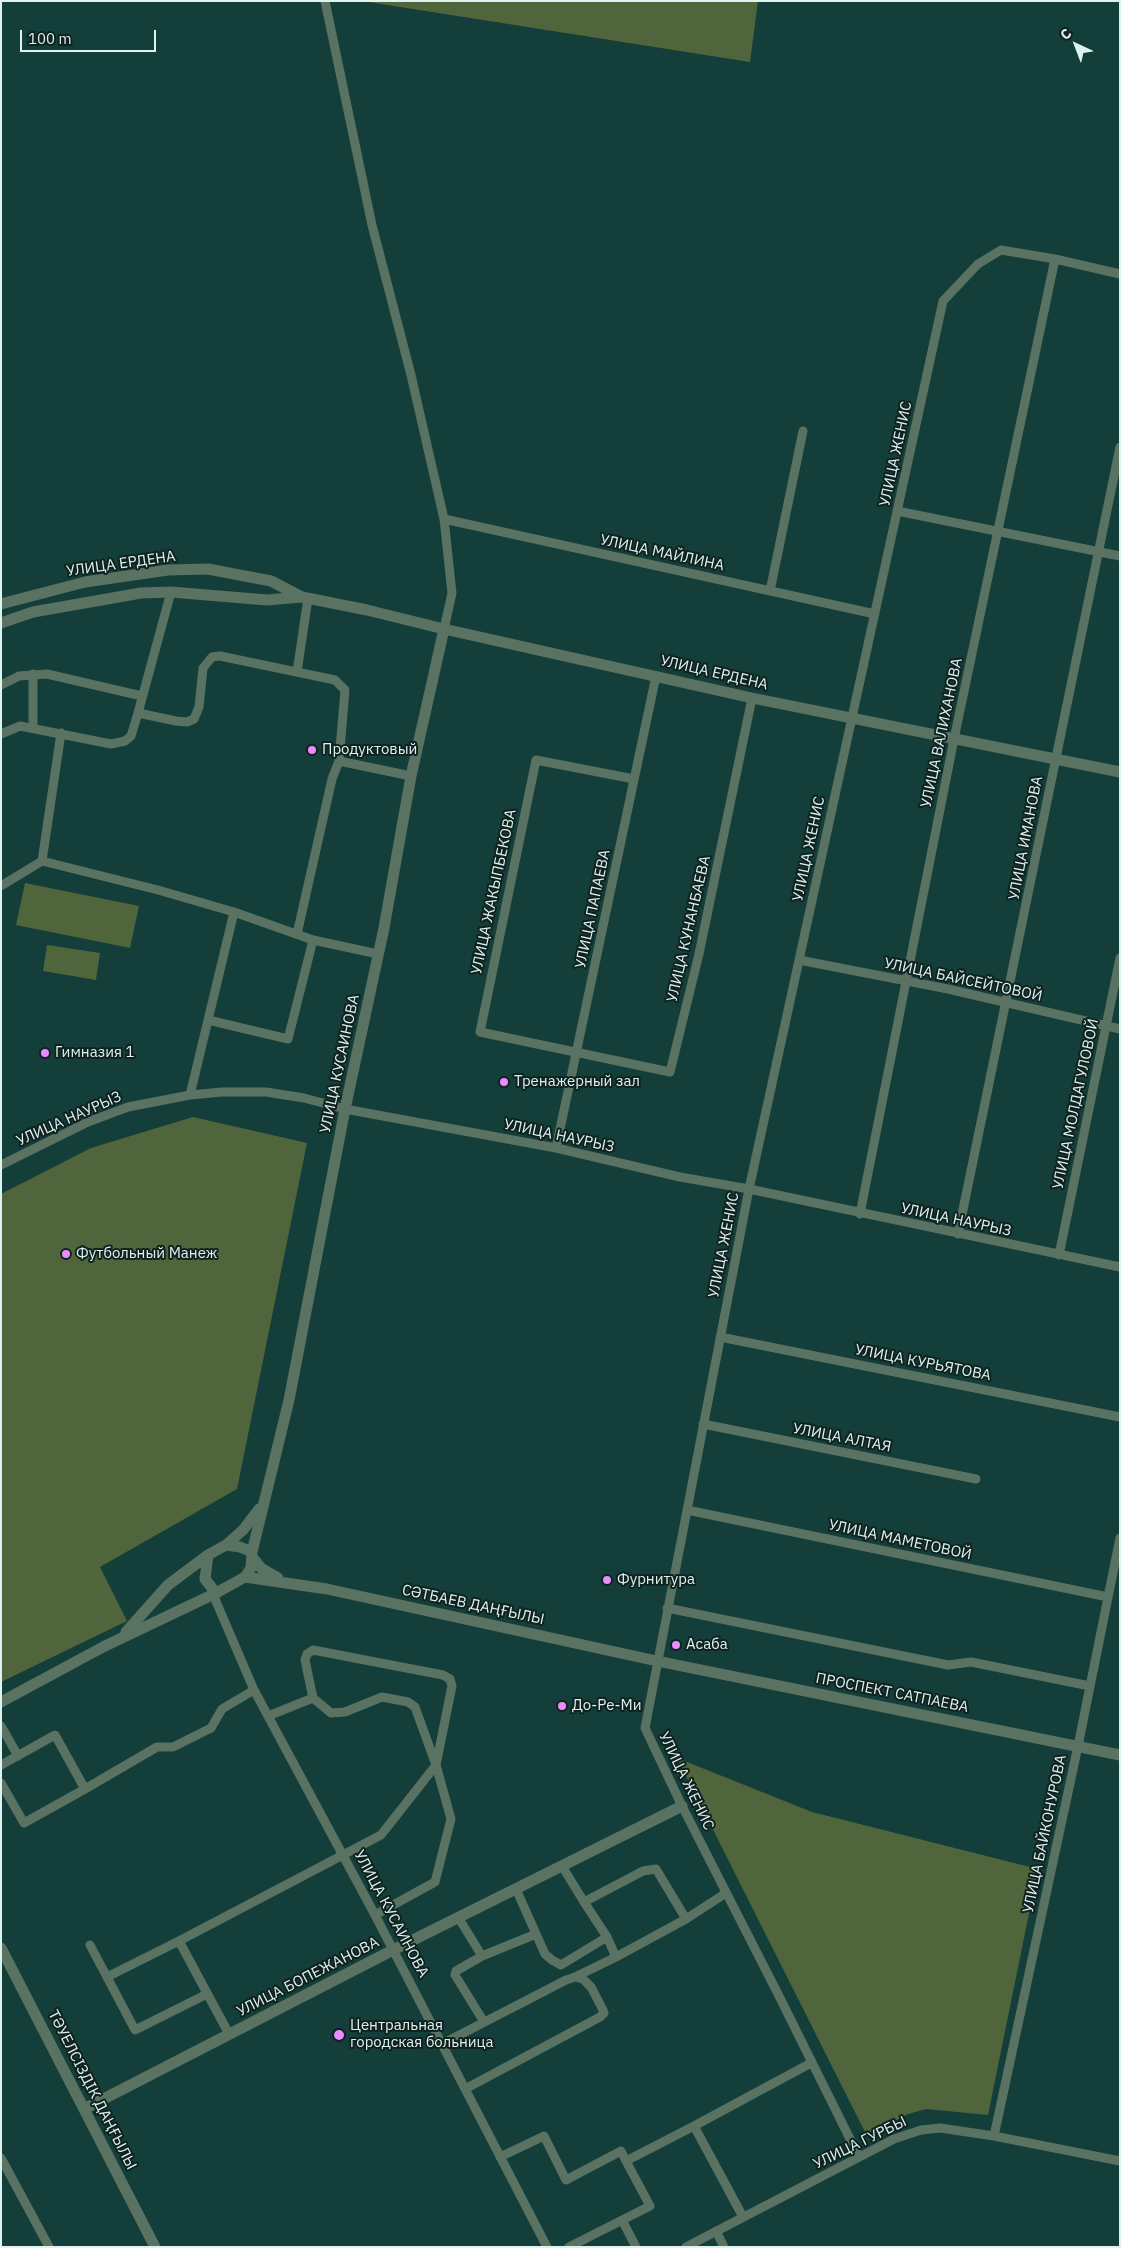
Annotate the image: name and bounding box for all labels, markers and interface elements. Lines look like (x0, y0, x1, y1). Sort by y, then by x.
scale bar (22, 20, 159, 52)
north arrow (1051, 20, 1101, 70)
text: С (1056, 24, 1075, 44)
text: 100 m (28, 29, 72, 48)
street label: УЛИЦА ЖЕНИС (876, 400, 916, 508)
street label: УЛИЦА МАЙЛИНА (598, 531, 726, 575)
street label: УЛИЦА ЕРДЕНА (65, 547, 177, 581)
street label: УЛИЦА ЕРДЕНА (658, 652, 770, 694)
street label: УЛИЦА ВАЛИХАНОВА (917, 656, 967, 810)
place label: Продуктовый (322, 741, 417, 759)
marker: Продуктовый (306, 744, 318, 756)
street label: УЛИЦА ИМАНОВА (1005, 774, 1047, 902)
street label: УЛИЦА ЖЕНИС (789, 795, 829, 903)
street label: УЛИЦА ЖАКЫПБЕКОВА (468, 808, 520, 976)
street label: УЛИЦА ПАПАЕВА (572, 848, 614, 970)
street label: УЛИЦА КУНАНБАЕВА (663, 854, 715, 1004)
street label: УЛИЦА БАЙСЕЙТОВОЙ (882, 954, 1044, 1006)
street label: УЛИЦА КУСАИНОВА (316, 993, 364, 1135)
street label: УЛИЦА МОЛДАГУЛОВОЙ (1049, 1017, 1103, 1191)
place label: Гимназия 1 (55, 1044, 135, 1062)
marker: Гимназия 1 (39, 1047, 51, 1059)
place label: Тренажерный зал (514, 1073, 640, 1091)
marker: Тренажерный зал (498, 1076, 510, 1088)
street label: УЛИЦА НАУРЫЗ (14, 1088, 124, 1150)
street label: УЛИЦА НАУРЫЗ (502, 1115, 616, 1157)
street label: УЛИЦА ЖЕНИС (705, 1191, 743, 1299)
street label: УЛИЦА НАУРЫЗ (899, 1199, 1013, 1241)
place label: Футбольный Манеж (76, 1245, 217, 1263)
marker: Футбольный Манеж (60, 1248, 72, 1260)
street label: УЛИЦА КУРЬЯТОВА (853, 1341, 993, 1385)
street label: УЛИЦА АЛТАЯ (791, 1420, 893, 1456)
street label: УЛИЦА МАМЕТОВОЙ (827, 1516, 973, 1564)
place label: Фурнитура (617, 1571, 695, 1589)
marker: Фурнитура (601, 1574, 613, 1586)
street label: СӘТБАЕВ ДАҢҒЫЛЫ (400, 1581, 546, 1629)
place label: Асаба (686, 1636, 728, 1654)
marker: Асаба (670, 1639, 682, 1651)
street label: ПРОСПЕКТ САТПАЕВА (814, 1669, 970, 1717)
place label: До-Ре-Ми (572, 1697, 642, 1715)
marker: До-Ре-Ми (556, 1700, 568, 1712)
street label: УЛИЦА ЖЕНИС (654, 1729, 718, 1833)
street label: УЛИЦА БАЙКОНУРОВА (1019, 1753, 1071, 1915)
street label: УЛИЦА КУСАИНОВА (350, 1847, 432, 1981)
street label: УЛИЦА БОПЕЖАНОВА (234, 1933, 382, 2021)
street label: ТӘУЕЛСІЗДІК ДАҢҒЫЛЫ (44, 2007, 140, 2173)
place label: Центральная городская больница (350, 2017, 494, 2052)
marker: Центральная городская больница (332, 2028, 346, 2042)
street label: УЛИЦА ГУРБЫ (810, 2113, 910, 2173)

